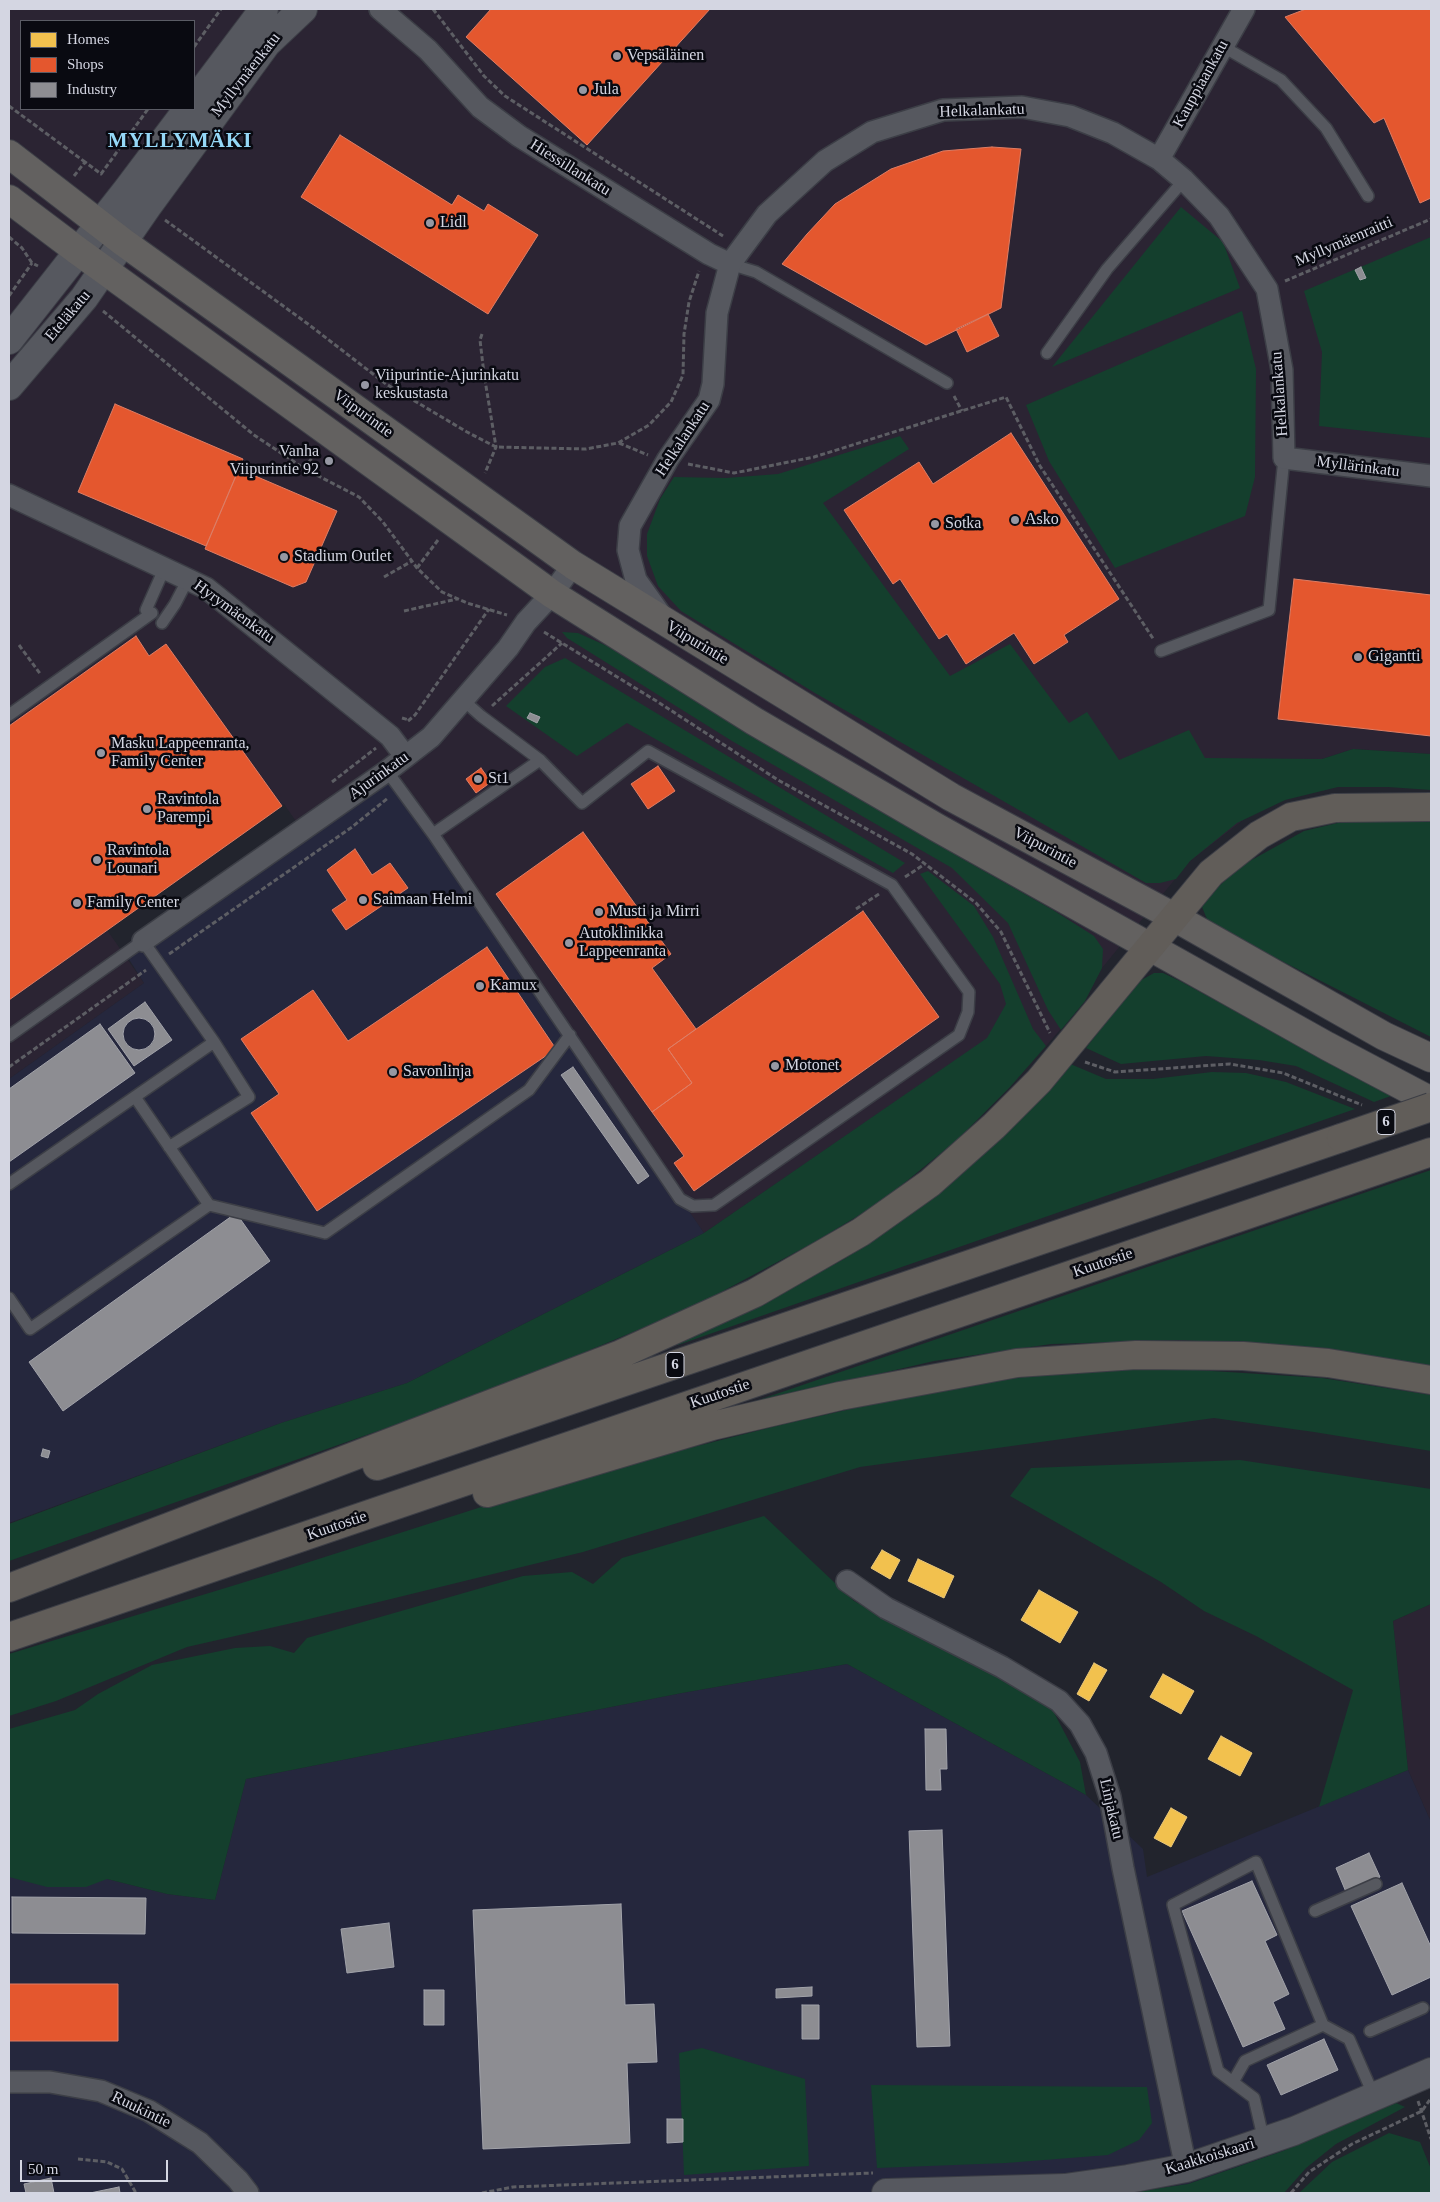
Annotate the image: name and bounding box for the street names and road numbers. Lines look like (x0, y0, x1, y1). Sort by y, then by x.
street label: Myllymäenkatu (207, 29, 285, 121)
street label: Kauppiaankatu (1169, 37, 1233, 131)
street label: Helkalankatu (939, 100, 1025, 122)
street label: Hiessillankatu (526, 136, 614, 200)
street label: Myllymäenraitti (1292, 213, 1396, 271)
street label: Eteläkatu (41, 287, 95, 345)
street label: Helkalankatu (1267, 351, 1293, 437)
street label: Viipurintie (329, 386, 397, 442)
street label: Helkalankatu (652, 398, 714, 480)
street label: Myllärinkatu (1315, 452, 1401, 482)
street label: Hyrymäenkatu (190, 576, 278, 648)
street label: Viipurintie (662, 617, 732, 669)
street label: Ajurinkatu (345, 748, 413, 804)
street label: Viipurintie (1010, 823, 1080, 873)
road number: 6 (1377, 1110, 1395, 1134)
street label: Kuutostie (1070, 1244, 1136, 1282)
road number: 6 (666, 1352, 684, 1378)
street label: Kuutostie (687, 1375, 753, 1413)
street label: Kuutostie (304, 1507, 370, 1545)
street label: Linjakatu (1095, 1777, 1127, 1841)
street label: Ruukintie (108, 2088, 174, 2132)
street label: Kaakkoiskaari (1163, 2134, 1257, 2180)

